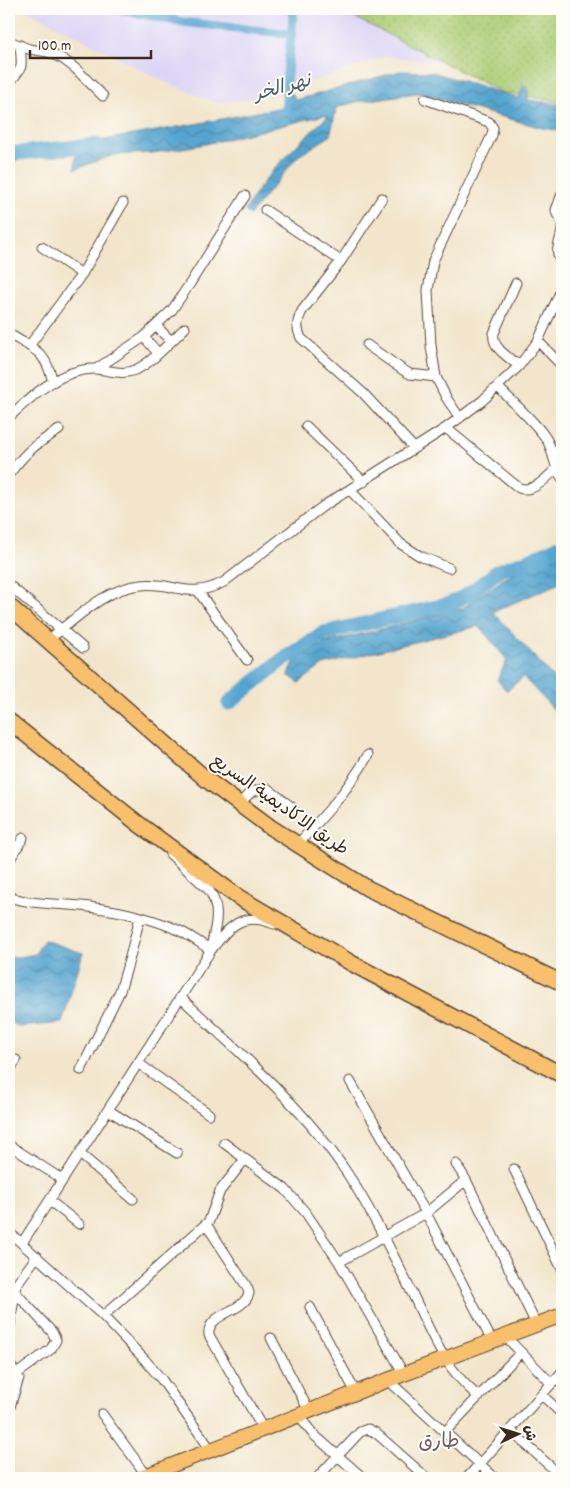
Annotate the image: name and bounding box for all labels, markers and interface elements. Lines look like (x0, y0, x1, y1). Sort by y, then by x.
scale bar (30, 28, 151, 60)
text: 100 m (38, 36, 71, 58)
water label: نهر الخر (249, 68, 316, 110)
street label: طريق الاكاديمية السريع (205, 749, 353, 863)
north arrow (494, 1410, 544, 1460)
text: ش (518, 1425, 539, 1442)
district label: طارق (419, 1429, 459, 1457)

